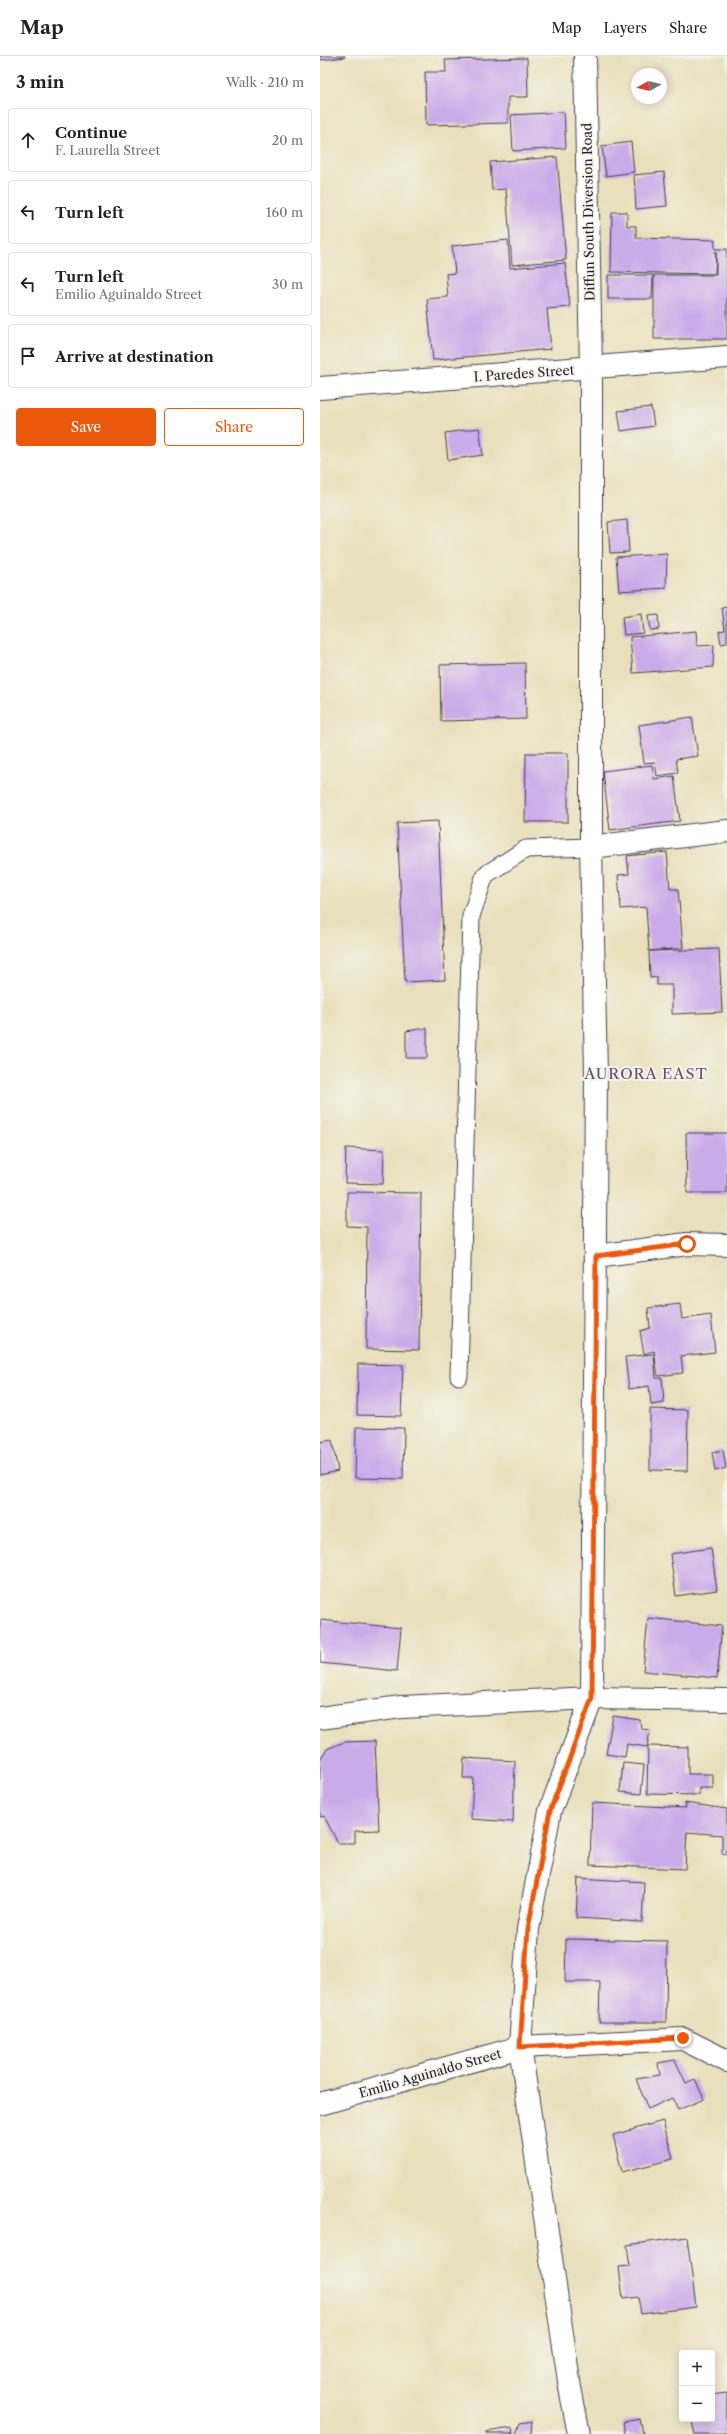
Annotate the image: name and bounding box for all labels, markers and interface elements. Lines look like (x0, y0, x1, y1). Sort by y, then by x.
text: Map (20, 16, 64, 39)
text: Map (551, 19, 581, 37)
text: Layers (603, 19, 647, 37)
text: Share (669, 19, 707, 37)
north arrow (631, 68, 667, 104)
text: 3 min (16, 72, 65, 92)
text: Walk · 210 m (226, 74, 304, 90)
text: Continue (55, 123, 127, 142)
street label: Diffun South Diversion Road (578, 123, 598, 301)
icon: ahead (17, 129, 39, 151)
text: 20 m (272, 132, 303, 148)
text: F. Laurella Street (55, 142, 160, 158)
icon: left (17, 201, 39, 223)
text: Turn left (55, 203, 124, 222)
text: 160 m (266, 204, 303, 220)
text: Turn left (55, 267, 124, 286)
icon: left (17, 273, 39, 295)
text: 30 m (272, 276, 303, 292)
text: Emilio Aguinaldo Street (55, 286, 202, 302)
icon: arrive (17, 345, 39, 367)
text: Arrive at destination (55, 347, 214, 366)
street label: I. Paredes Street (473, 361, 575, 384)
button: Save (16, 408, 156, 446)
button: Share (164, 408, 304, 446)
district label: AURORA EAST (583, 1064, 708, 1083)
route start (678, 1235, 696, 1253)
route end (674, 2029, 692, 2047)
street label: Emilio Aguinaldo Street (357, 2045, 503, 2101)
map controls (679, 2350, 715, 2422)
button: + (679, 2350, 715, 2386)
button: − (679, 2386, 715, 2422)

